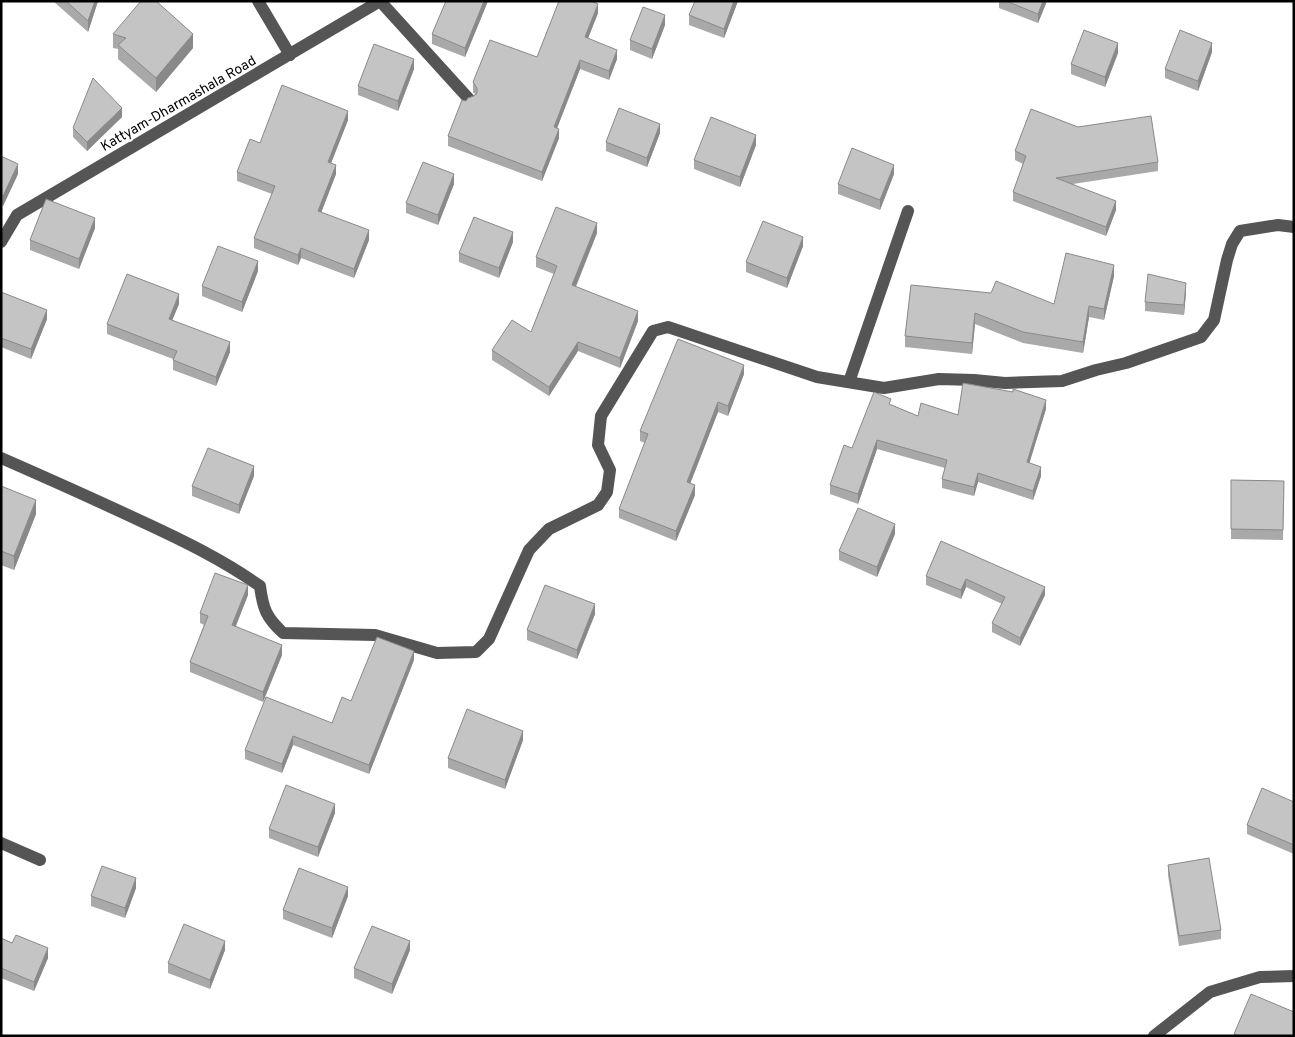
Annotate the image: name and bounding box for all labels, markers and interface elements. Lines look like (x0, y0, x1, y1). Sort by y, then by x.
street label: Kattyam-Dharmashala Road (98, 53, 259, 156)

